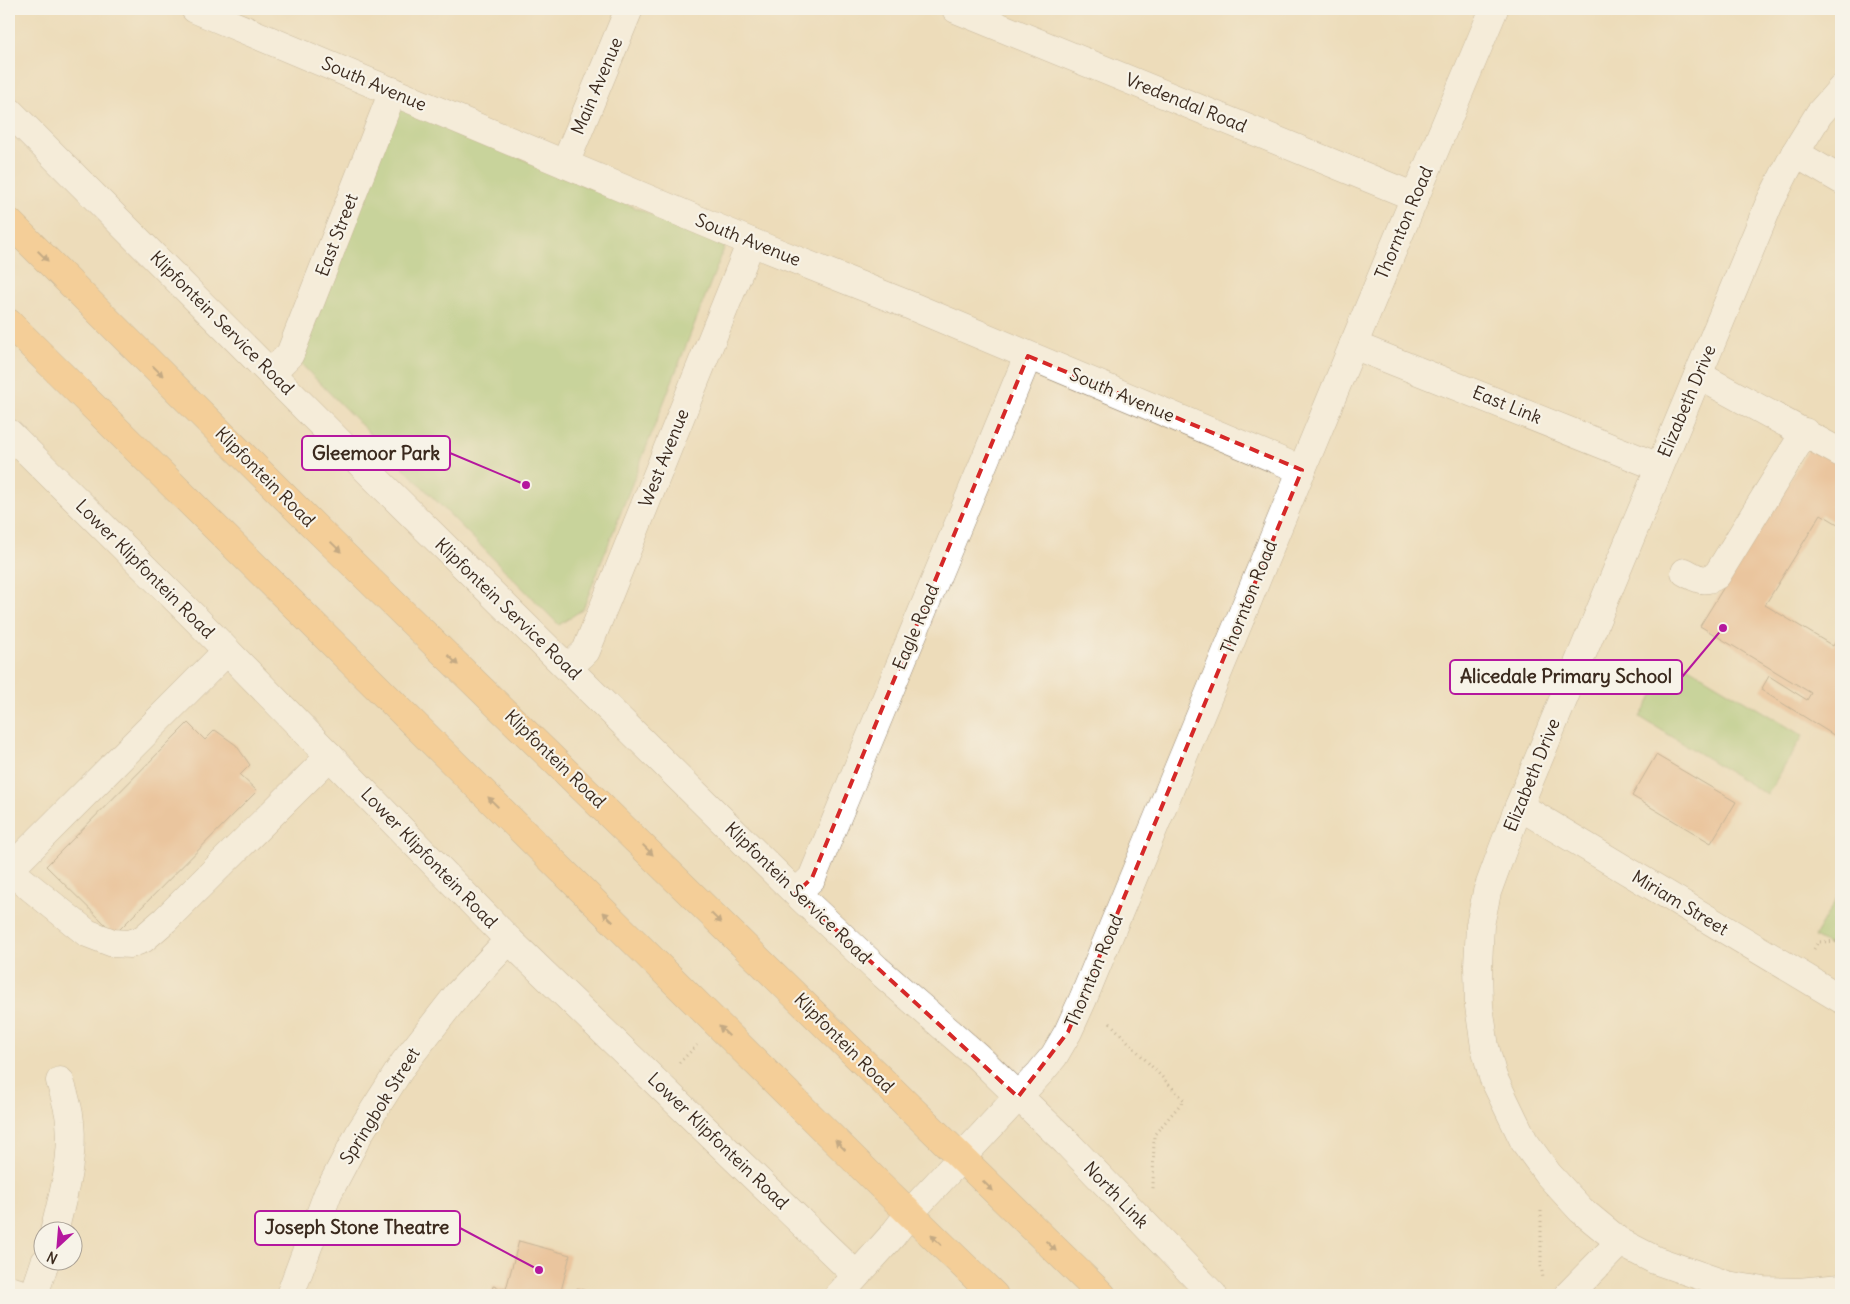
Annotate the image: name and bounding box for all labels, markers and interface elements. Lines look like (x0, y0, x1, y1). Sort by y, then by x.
street label: Main Avenue (566, 34, 627, 138)
street label: South Avenue (318, 51, 430, 116)
street label: Vredendal Road (1122, 68, 1251, 138)
street label: Thornton Road (1369, 162, 1438, 283)
street label: East Street (310, 190, 363, 280)
street label: South Avenue (692, 208, 804, 271)
street label: Klipfontein Service Road (145, 246, 300, 400)
one-way arrow (37, 250, 49, 262)
street label: Elizabeth Drive (1652, 341, 1721, 461)
street label: South Avenue (1066, 362, 1178, 427)
one-way arrow (152, 365, 164, 377)
street label: East Link (1469, 380, 1545, 429)
street label: West Avenue (633, 405, 694, 510)
street label: Klipfontein Road (211, 422, 320, 532)
callout: Gleemoor Park (302, 436, 450, 470)
text: Gleemoor Park (312, 441, 440, 465)
street label: Lower Klipfontein Road (71, 494, 220, 643)
street label: Klipfontein Service Road (430, 533, 587, 685)
street label: Thornton Road (1215, 536, 1282, 657)
one-way arrow (330, 541, 342, 553)
street label: Eagle Road (887, 580, 944, 673)
one-way arrow (446, 654, 458, 666)
callout: Alicedale Primary School (1450, 660, 1682, 694)
text: Alicedale Primary School (1460, 664, 1672, 688)
street label: Klipfontein Road (500, 705, 611, 813)
street label: Elizabeth Drive (1498, 715, 1565, 835)
street label: Lower Klipfontein Road (356, 782, 503, 933)
one-way arrow (487, 796, 499, 808)
street label: Klipfontein Service Road (720, 817, 877, 969)
one-way arrow (642, 844, 654, 856)
street label: Miriam Street (1628, 865, 1733, 940)
street label: Thornton Road (1059, 910, 1128, 1031)
one-way arrow (603, 911, 615, 923)
one-way arrow (710, 912, 722, 924)
street label: Klipfontein Road (790, 988, 899, 1098)
one-way arrow (718, 1025, 730, 1037)
street label: Springbok Street (334, 1043, 425, 1169)
street label: Lower Klipfontein Road (643, 1067, 794, 1214)
one-way arrow (834, 1139, 846, 1151)
street label: North Link (1079, 1156, 1154, 1233)
one-way arrow (982, 1179, 994, 1191)
callout: Joseph Stone Theatre (255, 1211, 460, 1245)
text: Joseph Stone Theatre (265, 1215, 449, 1239)
north arrow (32, 1222, 82, 1272)
one-way arrow (931, 1234, 943, 1246)
one-way arrow (1045, 1240, 1057, 1252)
text: N (44, 1247, 61, 1268)

